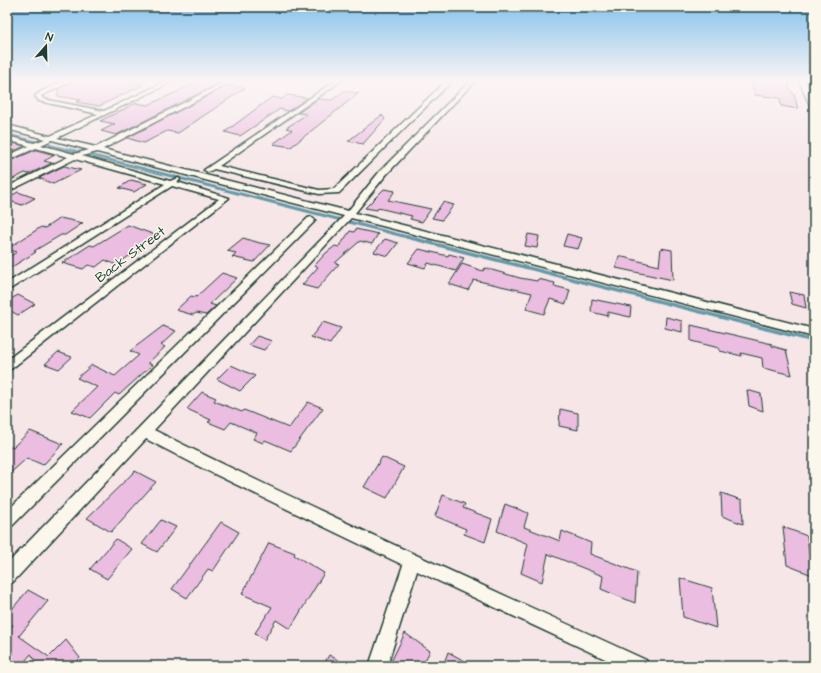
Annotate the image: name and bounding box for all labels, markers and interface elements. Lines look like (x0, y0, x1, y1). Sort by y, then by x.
north arrow (26, 26, 66, 66)
text: N (43, 29, 55, 45)
street label: Back Street (91, 222, 170, 288)

